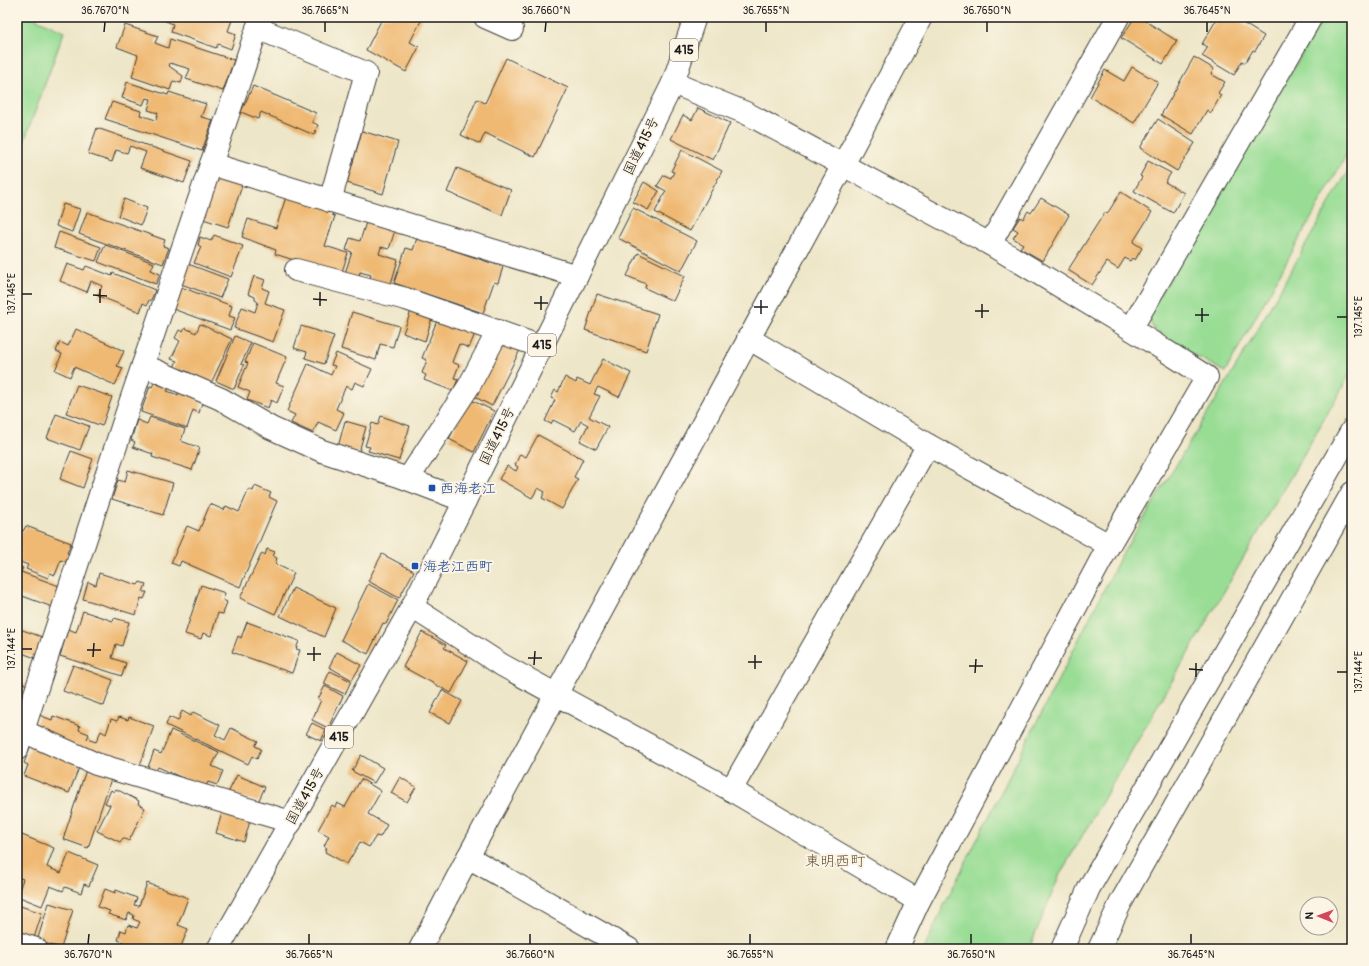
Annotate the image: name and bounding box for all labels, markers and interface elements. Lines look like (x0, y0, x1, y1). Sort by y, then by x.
text: 36.7670°N (81, 5, 129, 17)
text: 36.7665°N (301, 5, 349, 17)
text: 36.7660°N (522, 5, 570, 17)
text: 36.7655°N (743, 5, 790, 17)
text: 36.7650°N (963, 5, 1011, 17)
text: 36.7645°N (1183, 5, 1231, 17)
road number: 415 (670, 39, 698, 61)
street label: 国道415号 (620, 114, 662, 178)
text: 137.145°E (6, 273, 18, 315)
text: 137.145°E (1353, 296, 1365, 338)
road number: 415 (528, 334, 556, 356)
street label: 国道415号 (476, 404, 518, 468)
place label: 西海老江 (440, 480, 496, 497)
marker: 西海老江 (427, 483, 437, 493)
place label: 海老江西町 (423, 558, 493, 575)
marker: 海老江西町 (410, 561, 420, 571)
text: 137.144°E (6, 628, 18, 670)
text: 137.144°E (1353, 651, 1365, 693)
road number: 415 (325, 726, 353, 748)
street label: 国道415号 (282, 764, 328, 828)
district label: 東明西町 (805, 852, 866, 871)
north arrow (1299, 896, 1339, 936)
text: N (1303, 911, 1316, 920)
text: 36.7670°N (64, 949, 112, 961)
text: 36.7665°N (285, 949, 333, 961)
text: 36.7660°N (506, 949, 554, 961)
text: 36.7655°N (727, 949, 774, 961)
text: 36.7650°N (947, 949, 995, 961)
text: 36.7645°N (1167, 949, 1215, 961)

